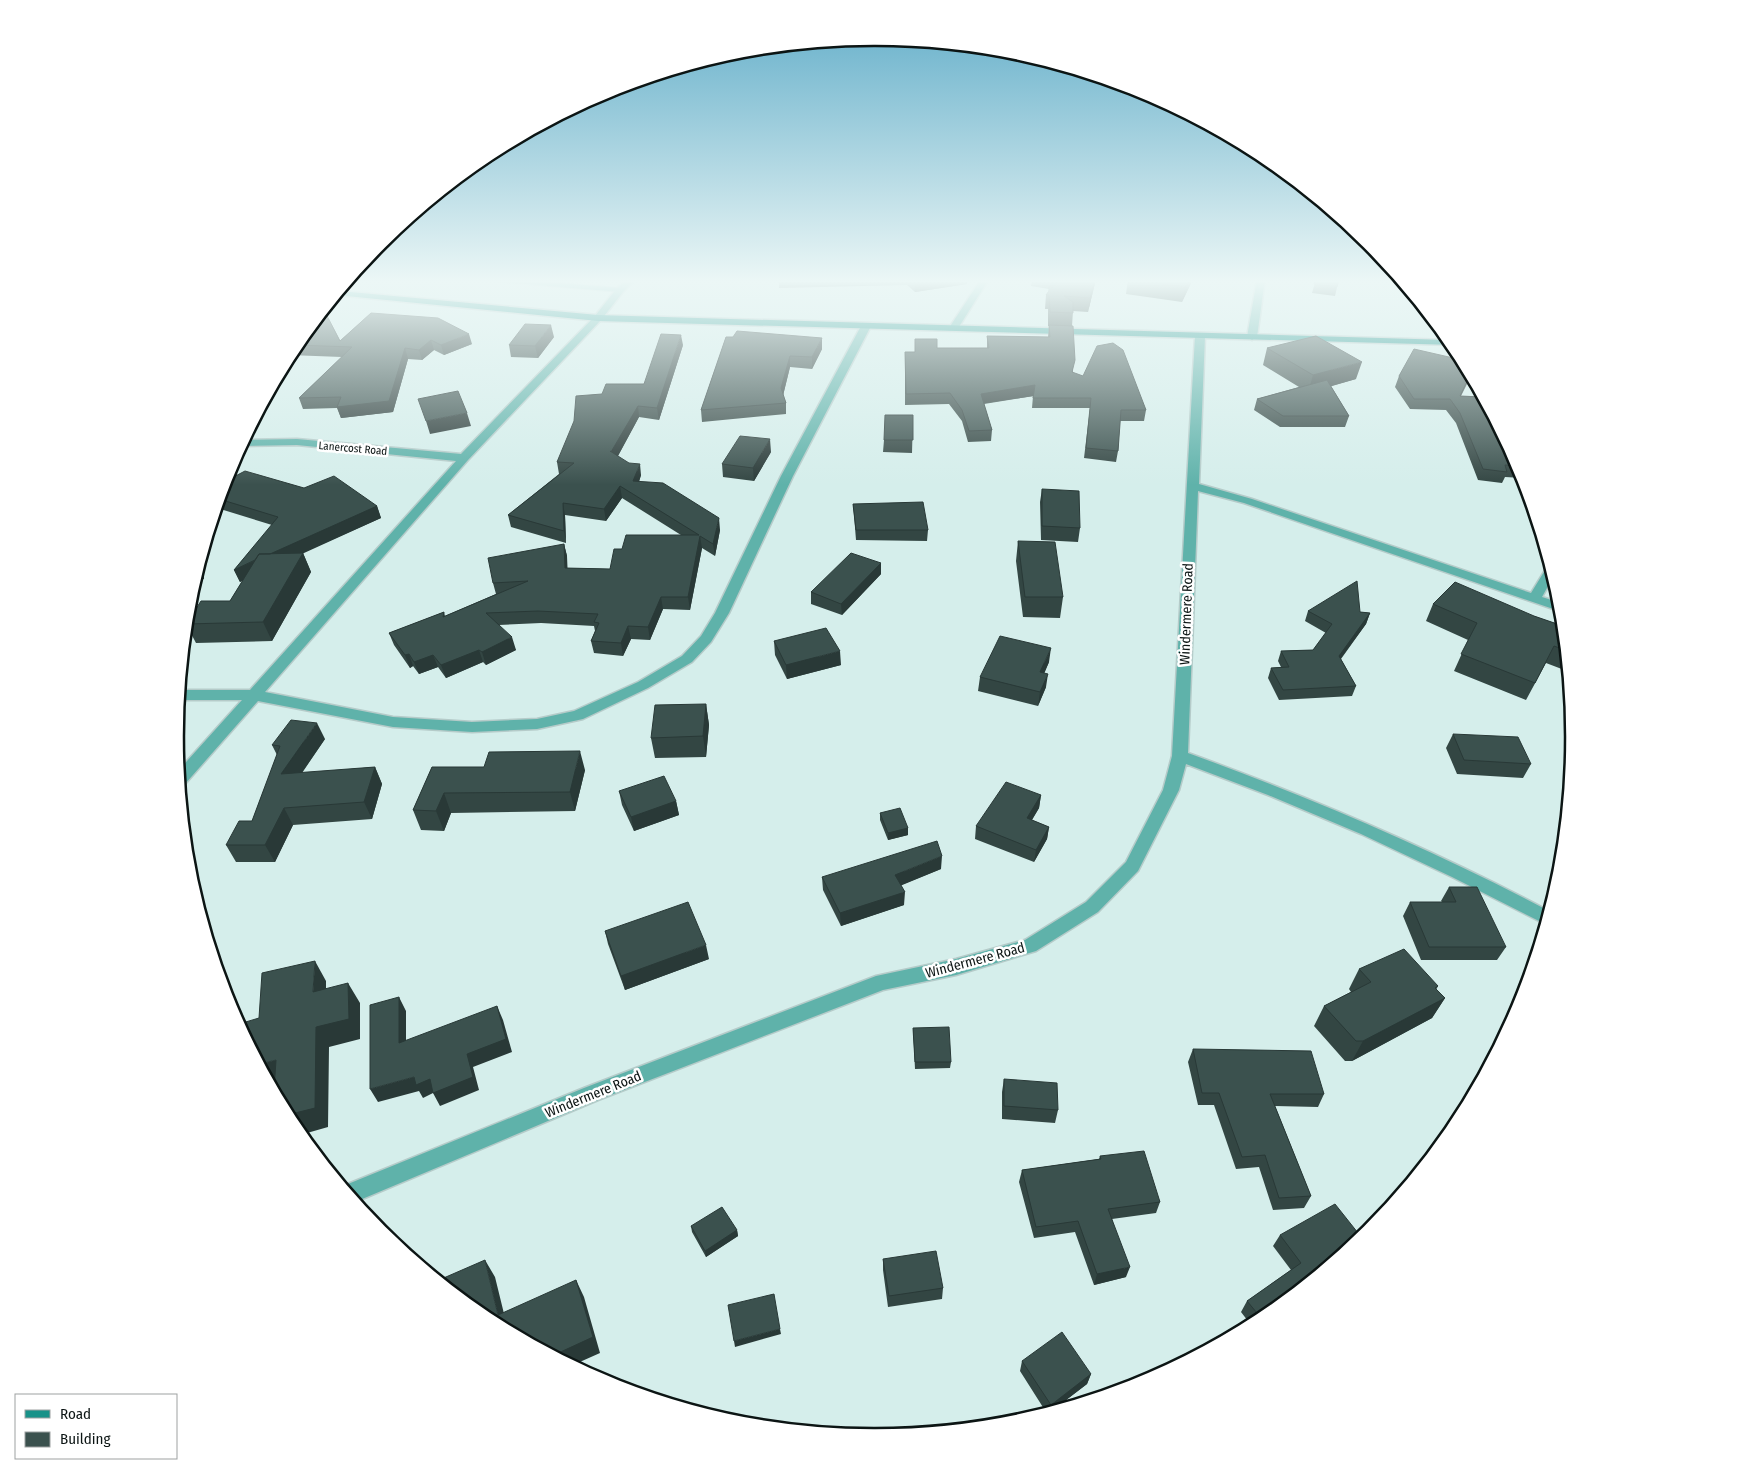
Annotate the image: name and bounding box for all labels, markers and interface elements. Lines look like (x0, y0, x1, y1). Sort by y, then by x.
street label: Lanercost Road (318, 439, 388, 458)
street label: Windermere Road (1176, 563, 1197, 665)
street label: Windermere Road (924, 939, 1027, 982)
street label: Windermere Road (543, 1067, 644, 1121)
legend (15, 1394, 178, 1459)
text: Road (60, 1405, 91, 1423)
text: Building (60, 1430, 111, 1448)

